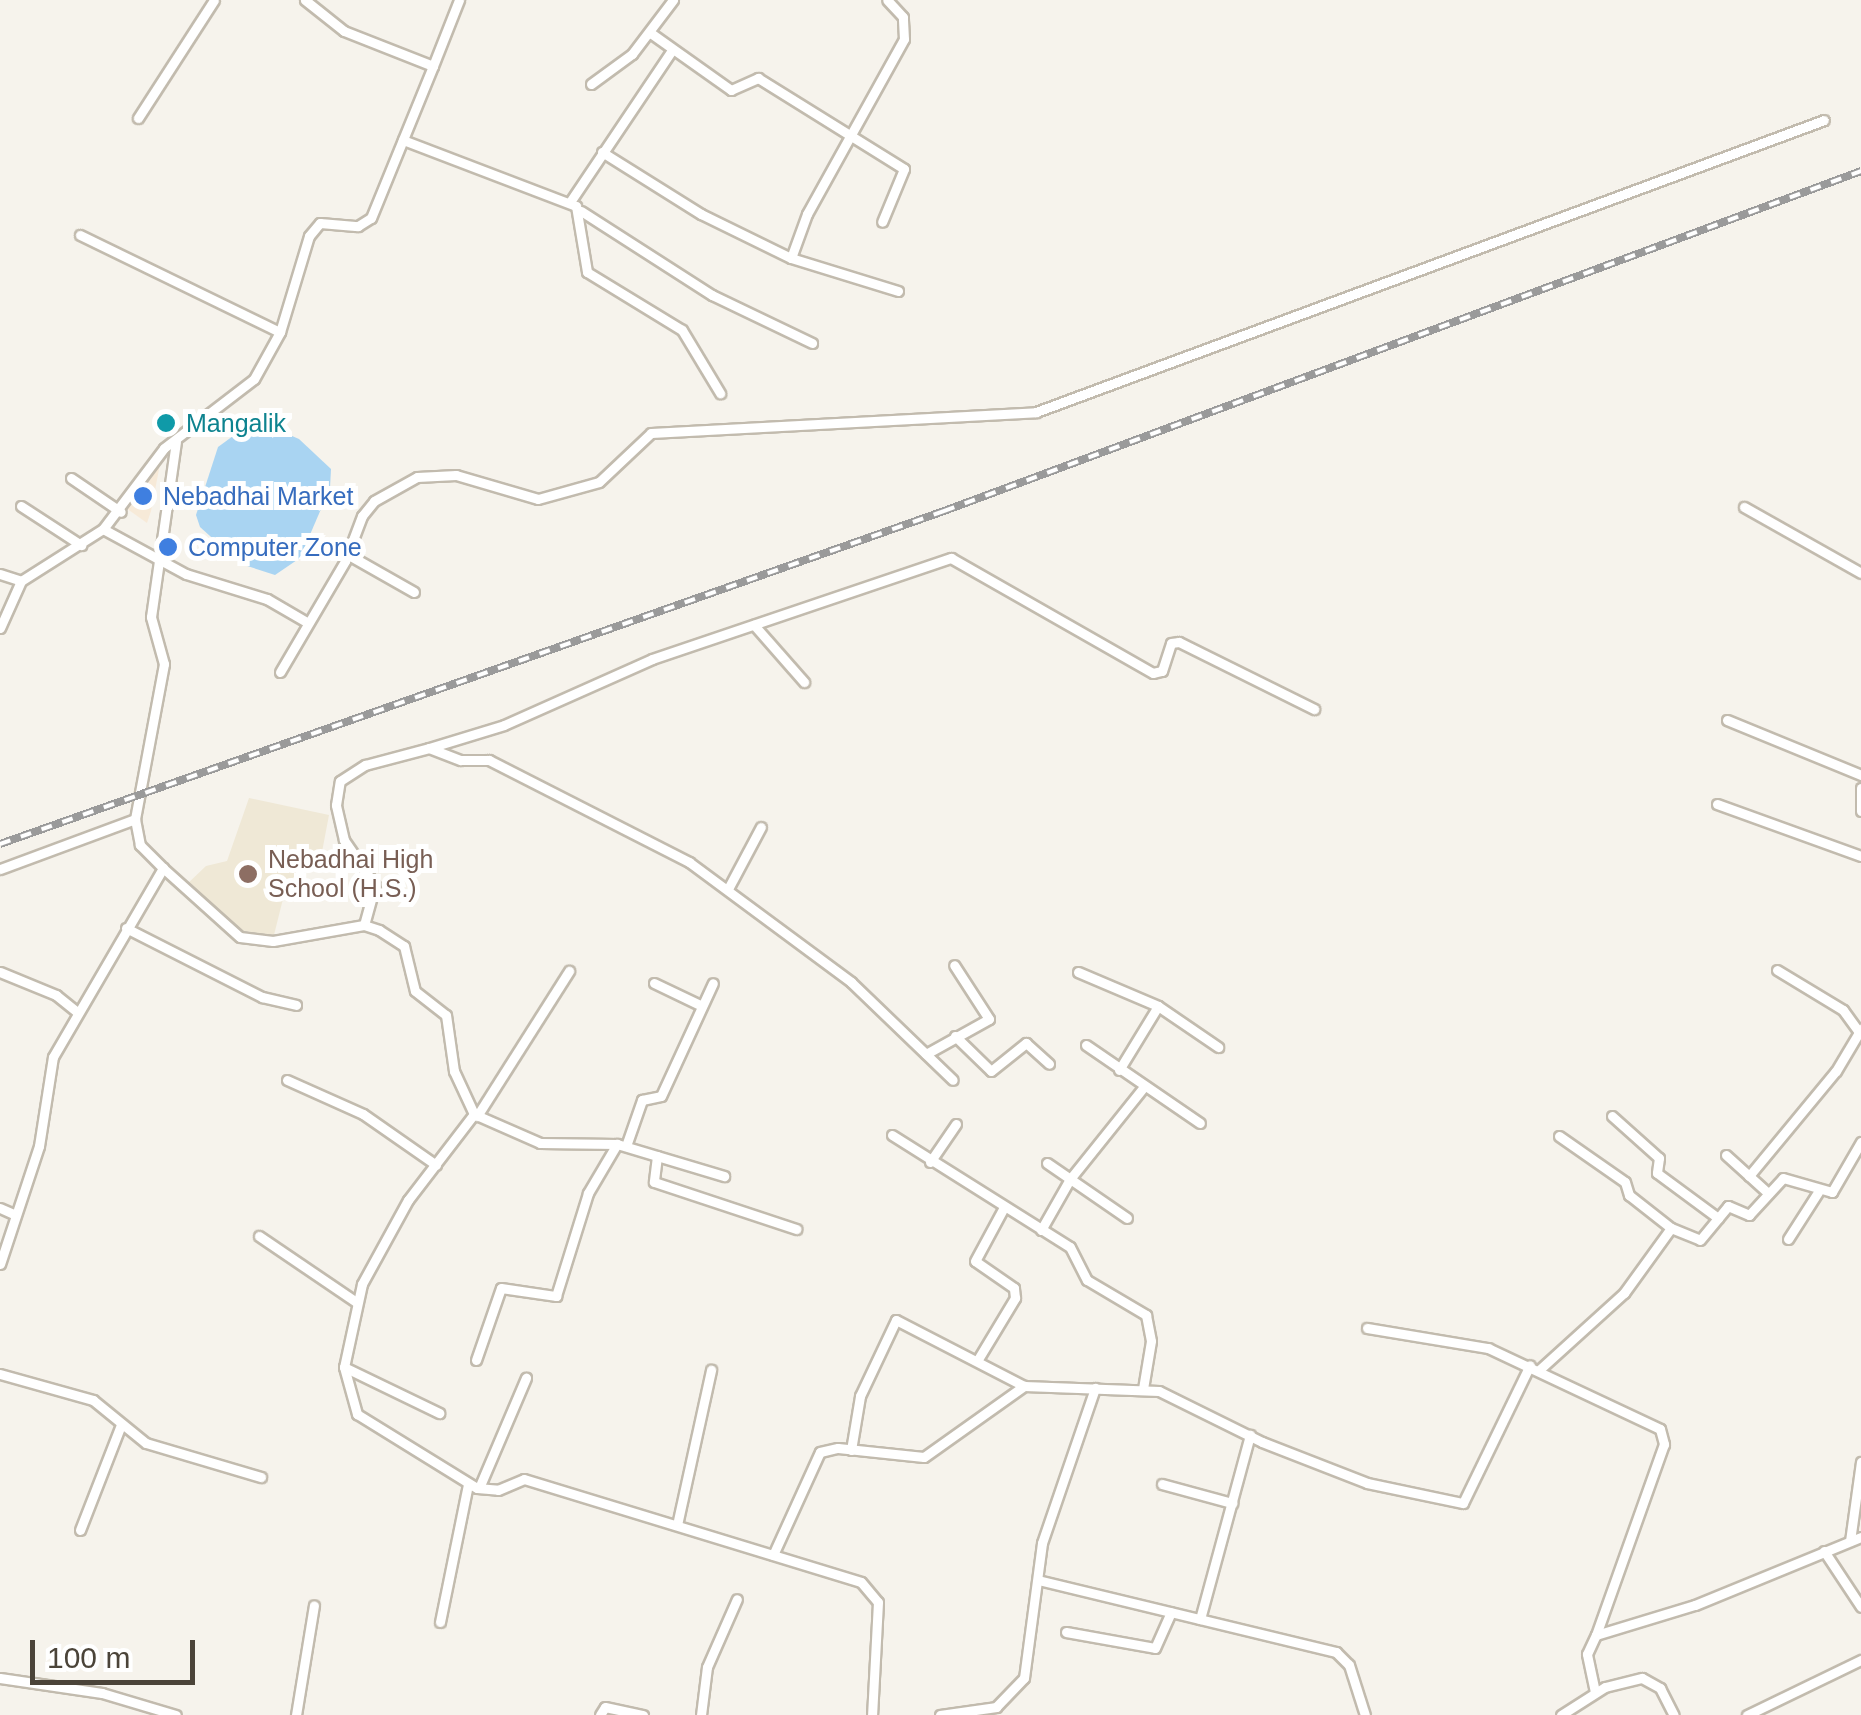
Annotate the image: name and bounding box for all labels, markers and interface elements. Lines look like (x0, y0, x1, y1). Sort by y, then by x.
place label: Mangalik (186, 408, 286, 438)
marker: Mangalik (155, 412, 177, 434)
place label: Nebadhai Market (163, 481, 353, 511)
marker: Nebadhai Market (132, 485, 154, 507)
place label: Computer Zone (188, 532, 362, 562)
marker: Computer Zone (157, 536, 179, 558)
place label: Nebadhai High School (H.S.) (268, 845, 433, 904)
marker: Nebadhai High School (H.S.) (237, 863, 259, 885)
scale bar (35, 1620, 200, 1682)
text: 100 m (47, 1641, 130, 1674)

